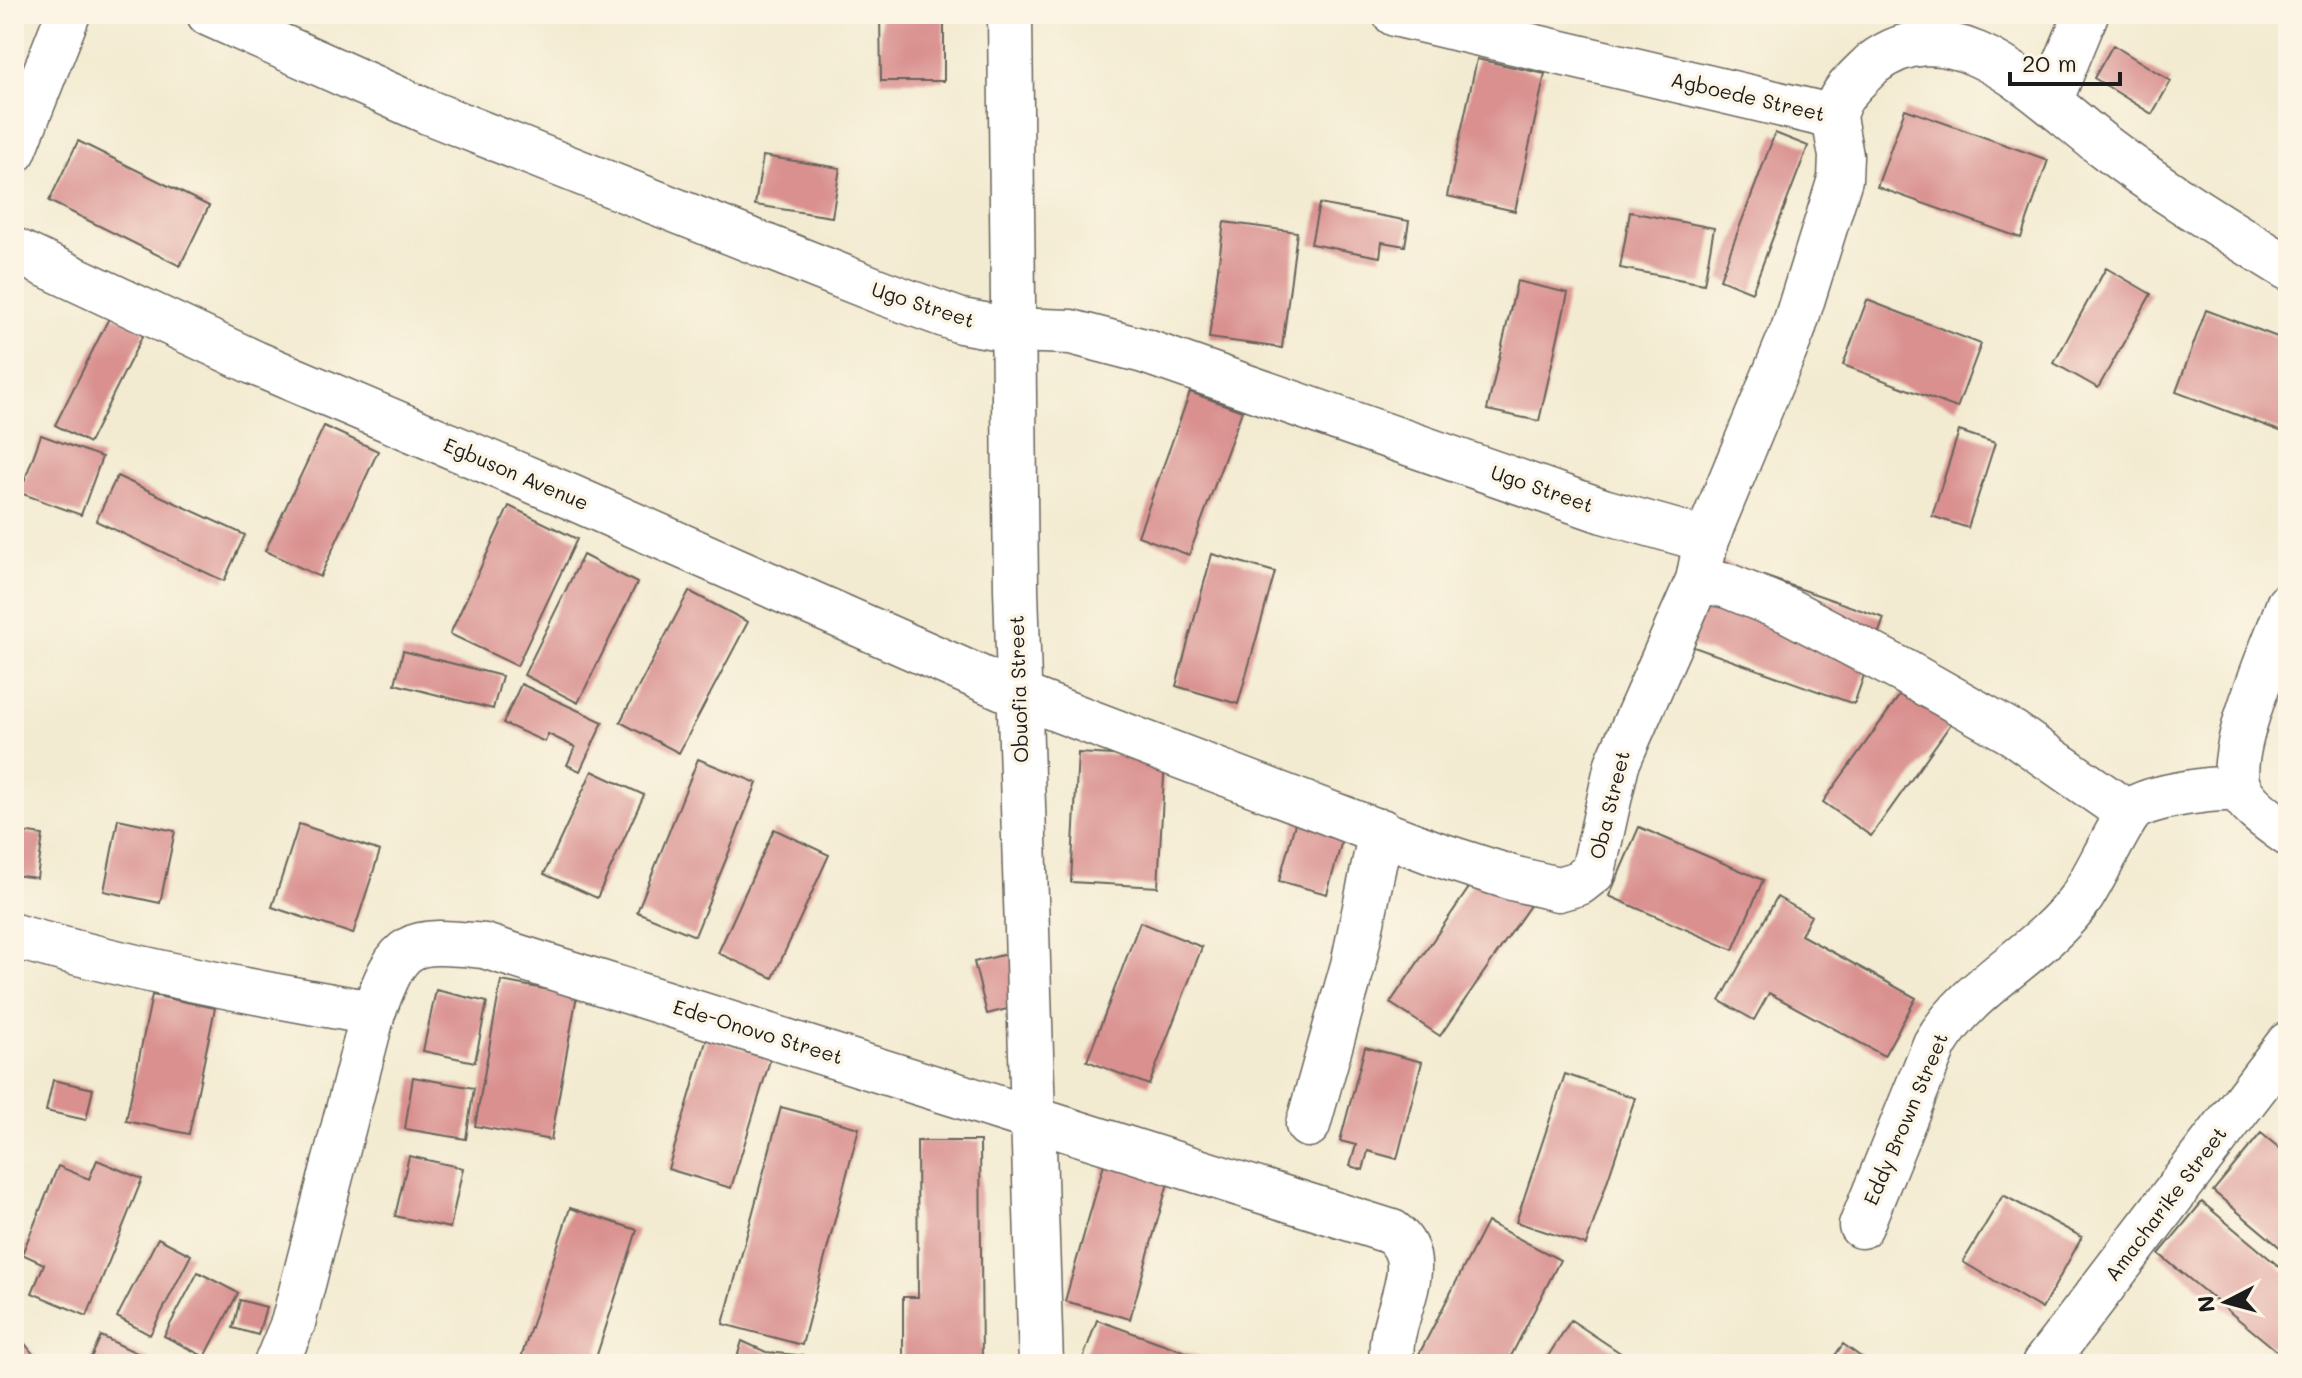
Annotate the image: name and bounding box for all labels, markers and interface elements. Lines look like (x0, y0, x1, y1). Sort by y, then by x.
scale bar (2010, 36, 2120, 86)
text: 20 m (2022, 47, 2077, 78)
street label: Agboede Street (1669, 66, 1828, 126)
street label: Ugo Street (868, 275, 978, 333)
street label: Egbuson Avenue (440, 431, 593, 515)
street label: Ugo Street (1488, 458, 1597, 518)
street label: Obuofia Street (1002, 615, 1034, 763)
street label: Oba Street (1583, 748, 1635, 862)
street label: Ede-Onovo Street (670, 993, 846, 1069)
street label: Eddy Brown Street (1857, 1029, 1953, 1209)
street label: Amacharike Street (2099, 1121, 2232, 1286)
north arrow (2186, 1262, 2266, 1342)
text: N (2190, 1294, 2221, 1314)

